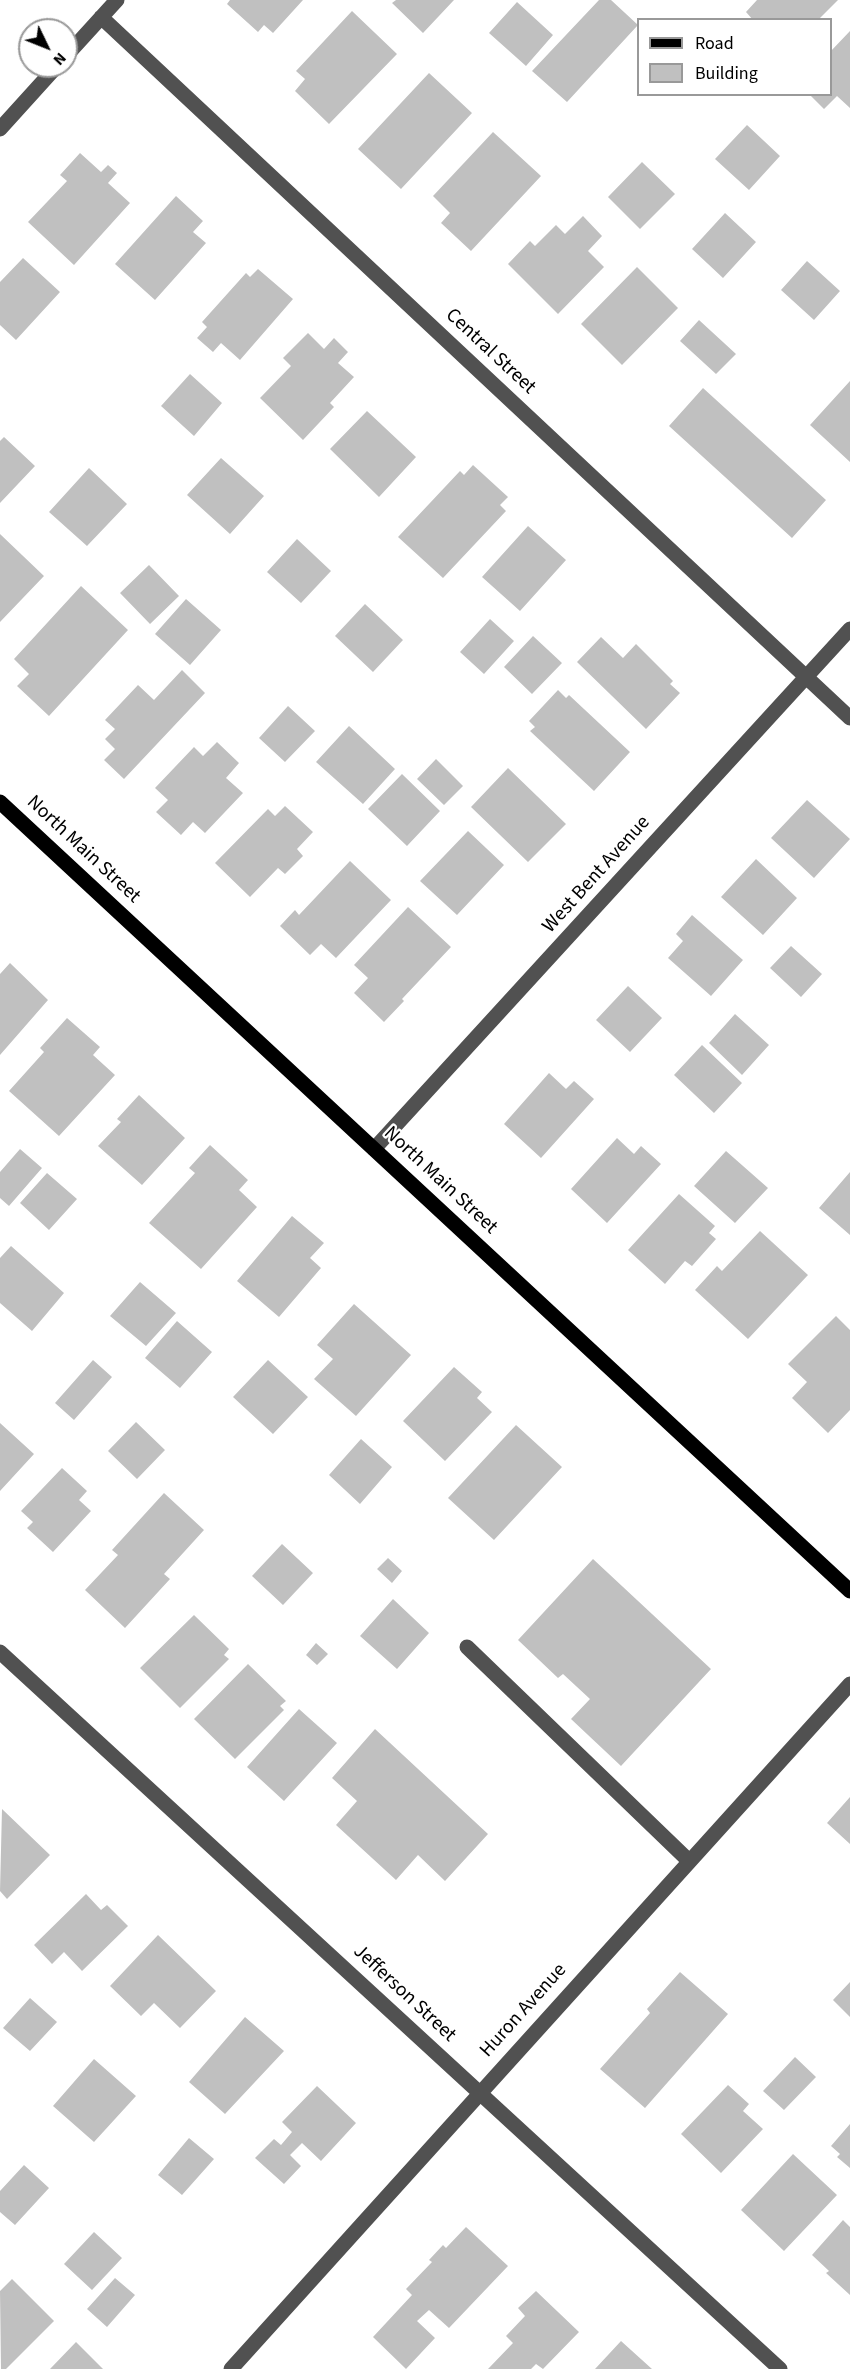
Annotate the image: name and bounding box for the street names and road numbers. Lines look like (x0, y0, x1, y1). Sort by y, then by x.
street label: Central Street (440, 304, 540, 400)
street label: North Main Street (21, 791, 145, 909)
street label: West Bent Avenue (538, 811, 656, 939)
street label: North Main Street (378, 1122, 502, 1240)
street label: Jefferson Street (348, 1940, 460, 2048)
street label: Huron Avenue (476, 1959, 572, 2063)

